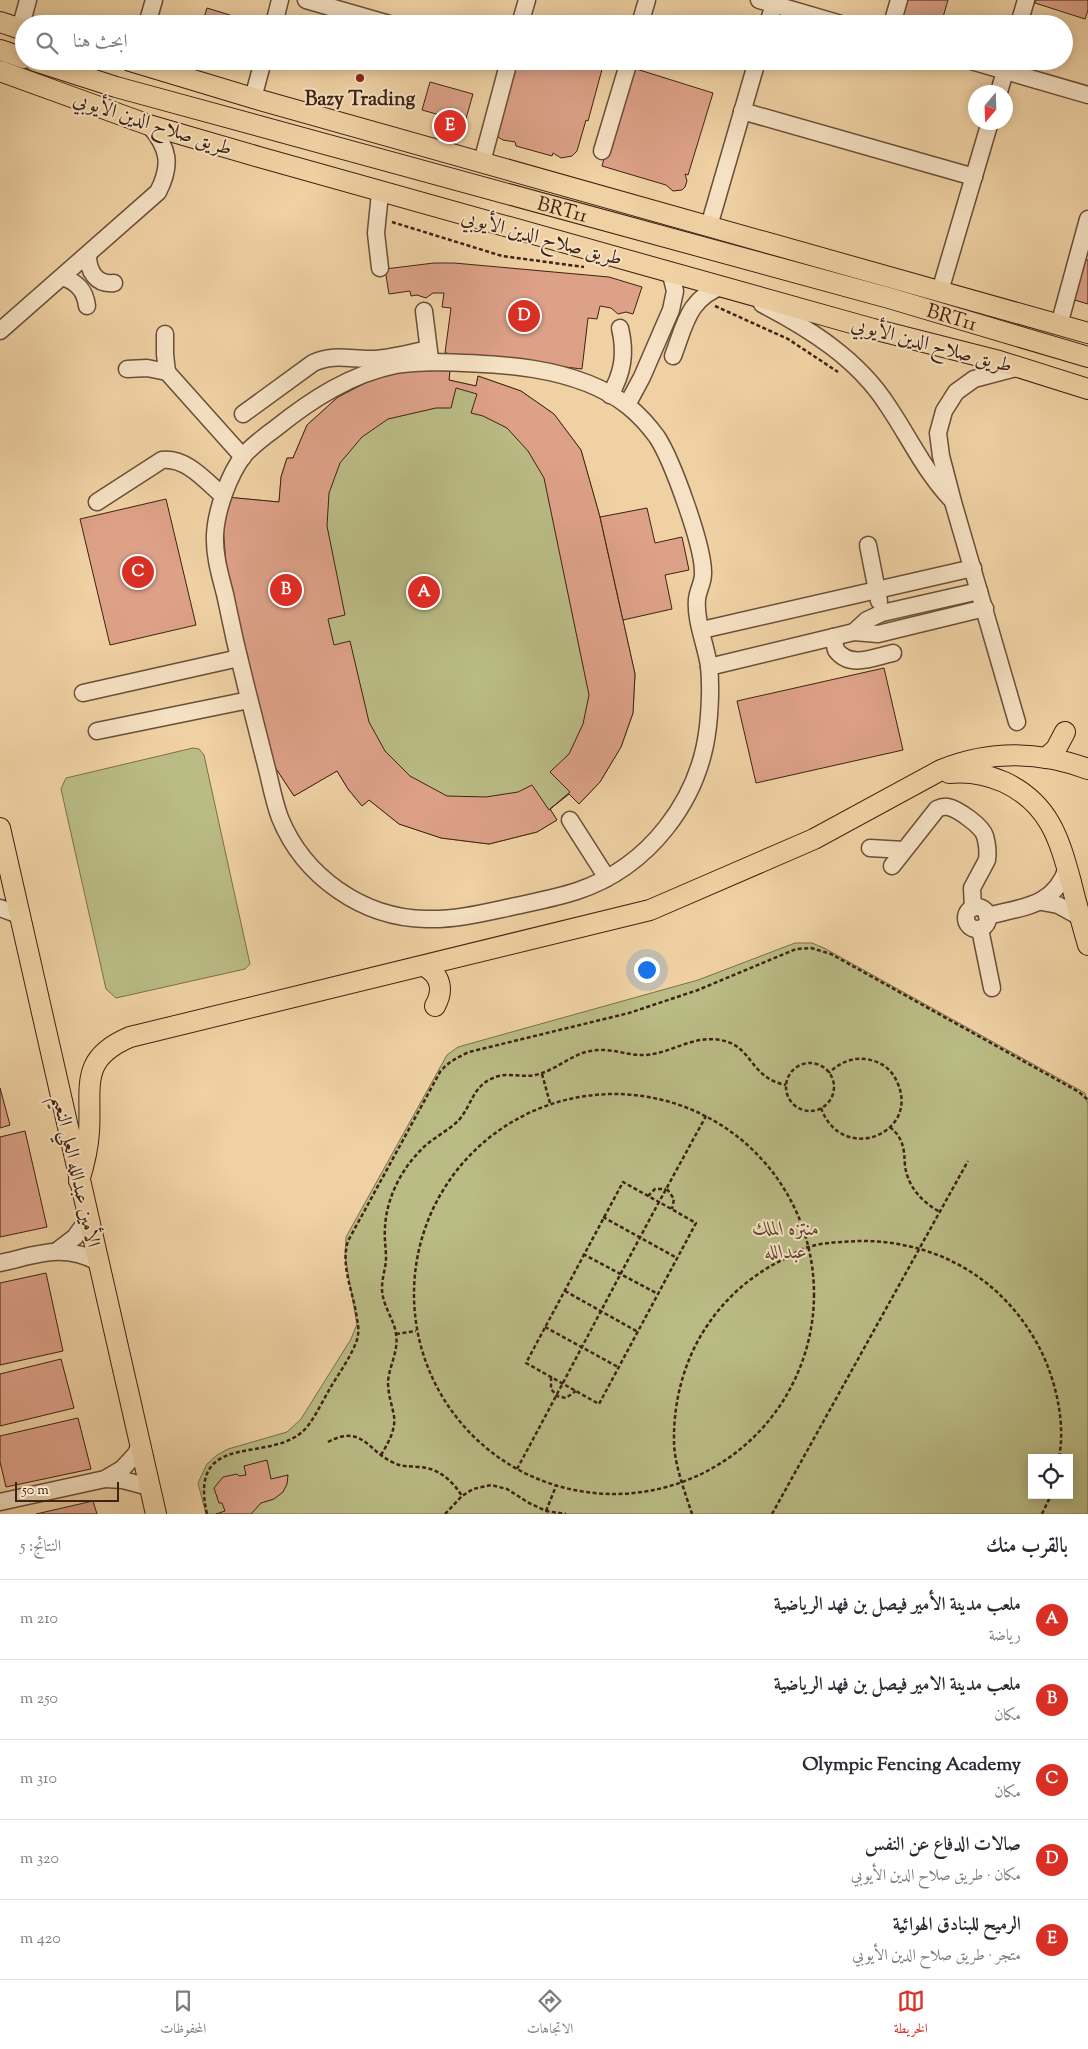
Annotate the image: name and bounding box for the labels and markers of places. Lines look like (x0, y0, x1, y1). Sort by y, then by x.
marker: Bazy Trading (354, 72, 366, 84)
place label: Bazy Trading (305, 86, 416, 115)
pin: E (434, 107, 466, 145)
pin: D (508, 297, 540, 335)
pin: C (122, 553, 154, 591)
pin: B (270, 571, 302, 609)
pin: A (408, 573, 440, 611)

